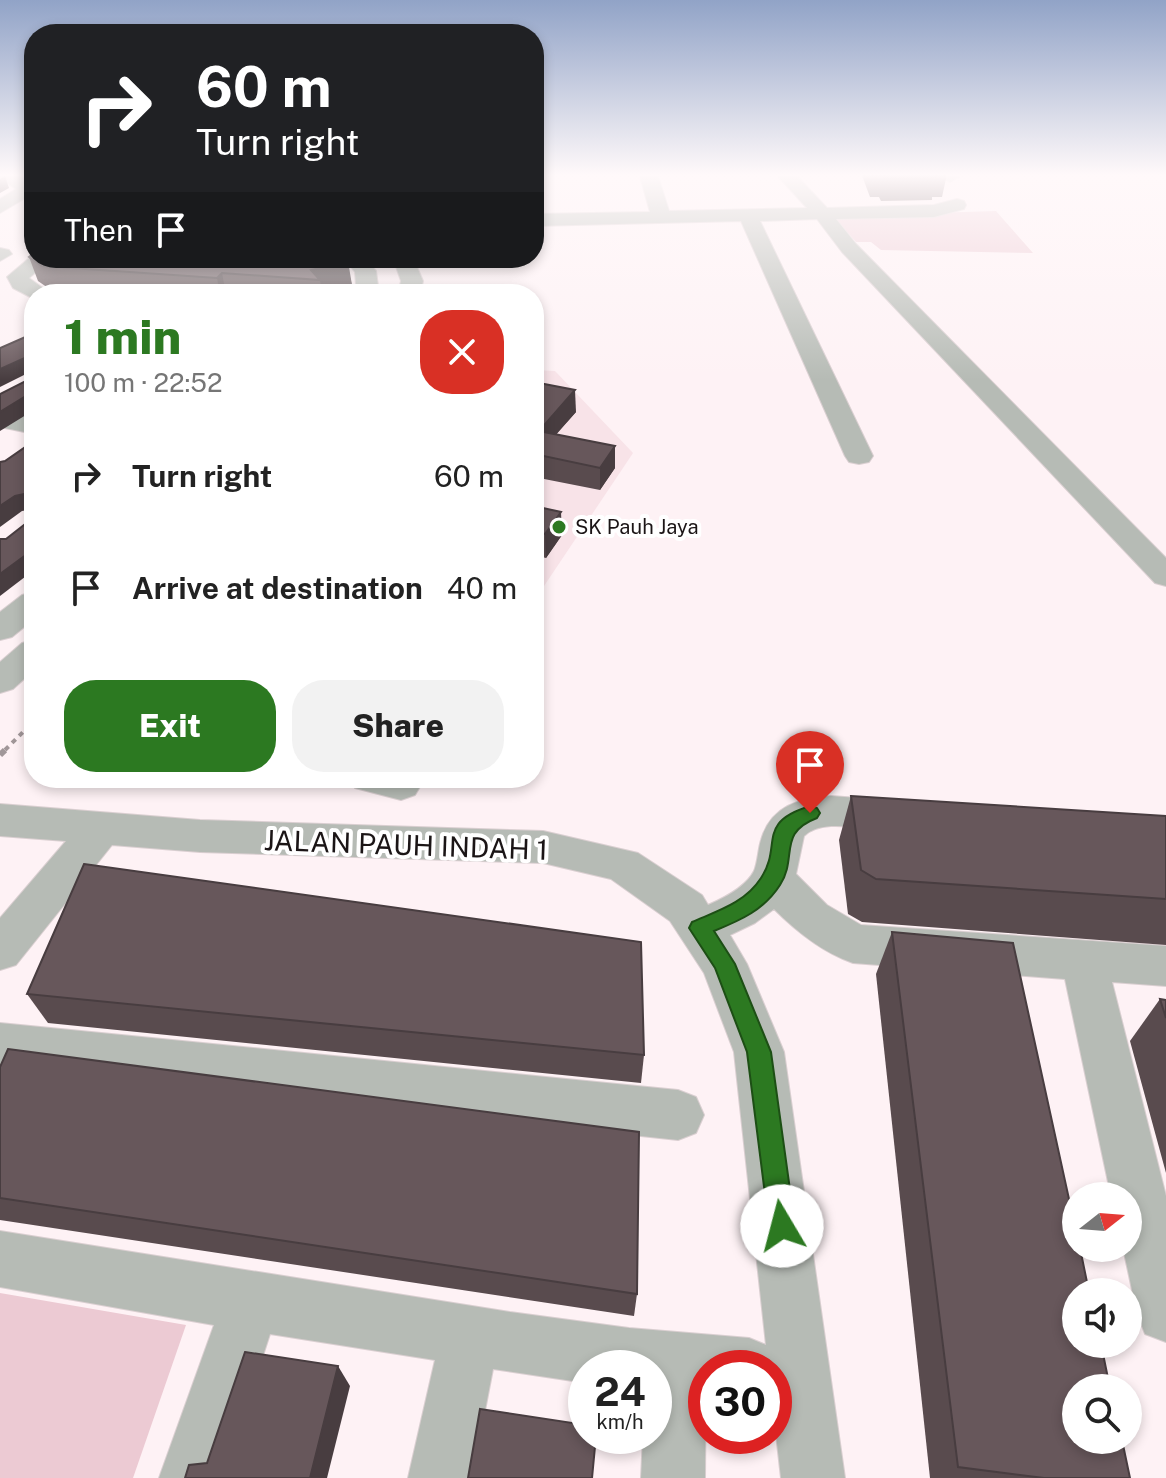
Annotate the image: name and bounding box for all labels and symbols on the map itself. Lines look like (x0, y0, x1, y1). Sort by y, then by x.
place label: SK Pauh Jaya (575, 515, 699, 539)
marker: SK Pauh Jaya (550, 518, 568, 536)
pin (776, 731, 844, 813)
street label: JALAN PAUH INDAH 1 (263, 823, 549, 866)
north arrow (1062, 1182, 1142, 1262)
position arrow (740, 1184, 824, 1268)
speed limit sign: 30 (688, 1350, 792, 1454)

